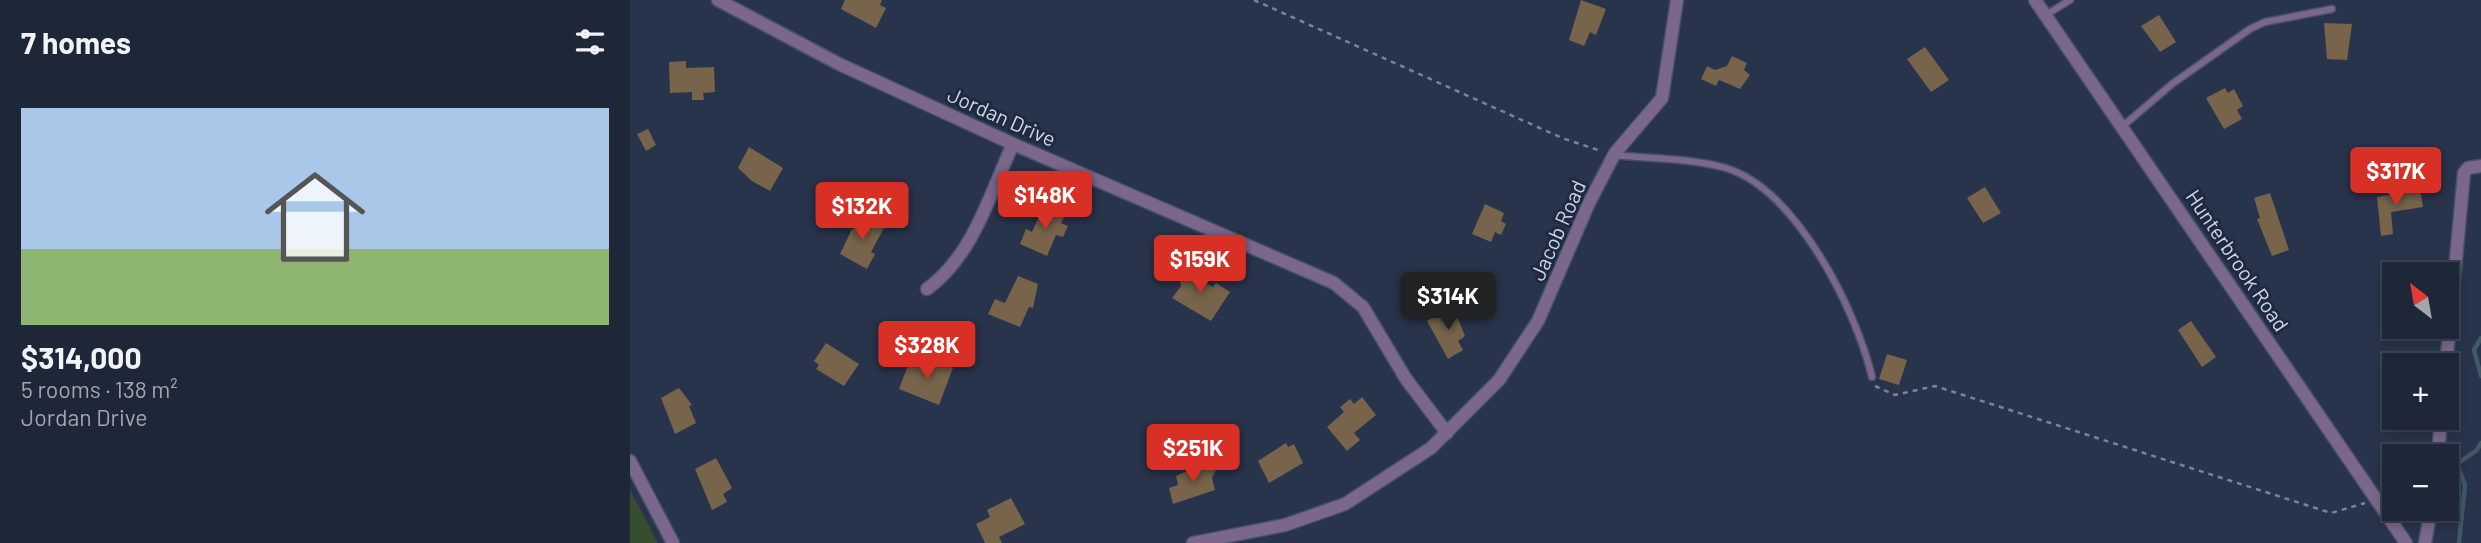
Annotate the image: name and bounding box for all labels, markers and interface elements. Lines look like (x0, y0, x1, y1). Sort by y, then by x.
icon: filters (571, 23, 609, 61)
text: 7 homes (21, 24, 131, 60)
street label: Jordan Drive (944, 81, 1060, 151)
pin: $317K (2347, 148, 2445, 207)
icon: home (252, 154, 378, 280)
text: $317K (2366, 156, 2426, 184)
pin: $148K (996, 172, 1094, 231)
street label: Jacob Road (1524, 176, 1590, 284)
text: $148K (1014, 180, 1076, 208)
pin: $132K (813, 182, 911, 242)
street label: Hunterbrook Road (2181, 184, 2295, 336)
text: $132K (832, 191, 893, 219)
pin: $159K (1151, 236, 1249, 295)
text: $159K (1170, 244, 1230, 272)
north arrow (2382, 262, 2459, 340)
map controls (2382, 262, 2459, 521)
pin: $314K (1399, 272, 1497, 332)
text: $314K (1417, 281, 1479, 309)
pin: $328K (878, 322, 976, 381)
text: $328K (894, 330, 960, 358)
text: $314,000 (21, 339, 142, 375)
button: + (2382, 353, 2459, 430)
text: 5 rooms · 138 m² (21, 375, 178, 403)
text: Jordan Drive (21, 403, 148, 431)
pin: $251K (1144, 424, 1242, 484)
text: $251K (1163, 433, 1223, 461)
button: − (2382, 444, 2459, 521)

